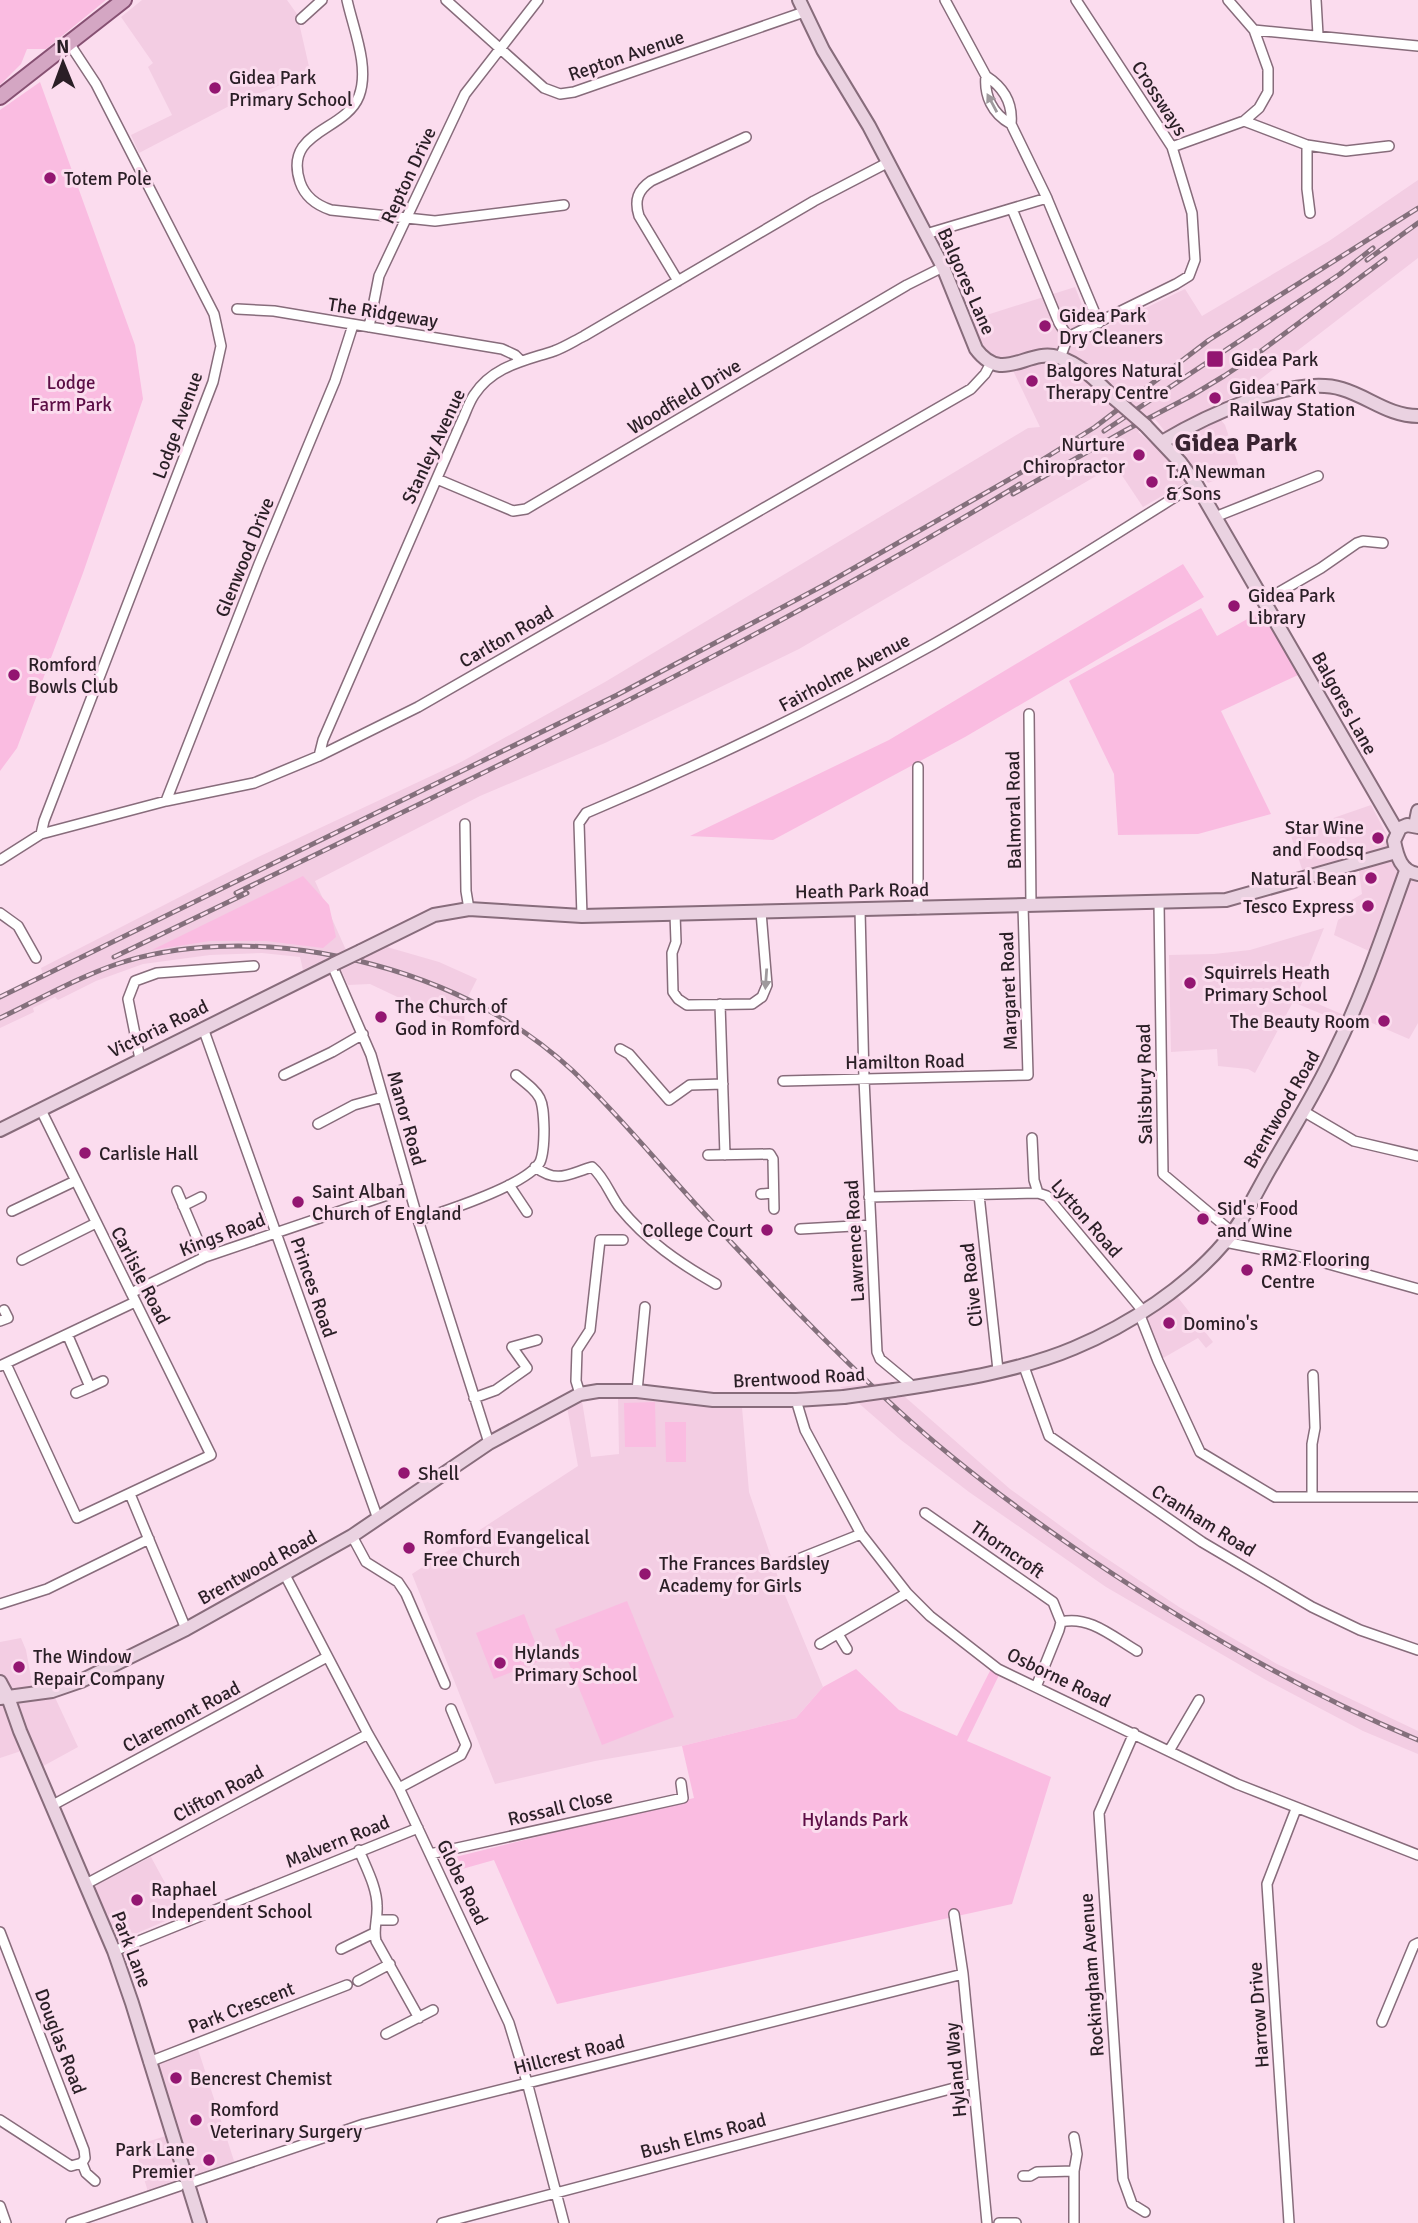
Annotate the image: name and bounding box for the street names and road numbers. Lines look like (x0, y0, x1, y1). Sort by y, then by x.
street label: Repton Avenue (565, 25, 687, 87)
street label: Crossways (1126, 56, 1192, 141)
street label: Repton Drive (376, 123, 442, 228)
street label: Balgores Lane (932, 224, 1000, 339)
street label: The Ridgeway (326, 292, 440, 334)
street label: Woodfield Drive (623, 354, 746, 440)
street label: Lodge Avenue (147, 368, 208, 482)
street label: Stanley Avenue (397, 385, 471, 508)
street label: Glenwood Drive (210, 494, 280, 621)
street label: Carlton Road (455, 600, 558, 673)
street label: Fairholme Avenue (775, 628, 914, 718)
street label: Balgores Lane (1306, 648, 1382, 759)
street label: Balmoral Road (1001, 750, 1027, 870)
street label: Heath Park Road (795, 878, 929, 904)
street label: Margaret Road (995, 931, 1023, 1051)
street label: Victoria Road (104, 994, 212, 1063)
street label: Salisbury Road (1132, 1023, 1158, 1145)
street label: Brentwood Road (1238, 1046, 1325, 1173)
street label: Hamilton Road (845, 1049, 965, 1075)
street label: Manor Road (381, 1068, 431, 1168)
street label: Lytton Road (1046, 1174, 1127, 1263)
street label: Lawrence Road (840, 1179, 870, 1303)
street label: Kings Road (176, 1208, 269, 1262)
street label: Carlisle Road (105, 1222, 175, 1328)
street label: Princes Road (285, 1234, 341, 1341)
street label: Clive Road (956, 1242, 988, 1328)
street label: Brentwood Road (732, 1363, 866, 1393)
street label: Cranham Road (1147, 1479, 1260, 1562)
street label: Thorncroft (966, 1516, 1049, 1584)
street label: Brentwood Road (194, 1525, 321, 1611)
street label: Osborne Road (1003, 1642, 1114, 1713)
street label: Claremont Road (119, 1676, 244, 1758)
street label: Clifton Road (169, 1760, 268, 1828)
street label: Rossall Close (505, 1784, 615, 1832)
street label: Malvern Road (282, 1810, 393, 1874)
street label: Globe Road (431, 1836, 493, 1929)
street label: Rockingham Avenue (1074, 1892, 1110, 2057)
street label: Park Lane (106, 1908, 157, 1991)
street label: Harrow Drive (1243, 1961, 1275, 2069)
street label: Park Crescent (185, 1977, 298, 2039)
street label: Douglas Road (29, 1985, 91, 2097)
street label: Hyland Way (940, 2021, 972, 2118)
street label: Hillcrest Road (511, 2030, 627, 2080)
street label: Bush Elms Road (638, 2108, 769, 2164)

